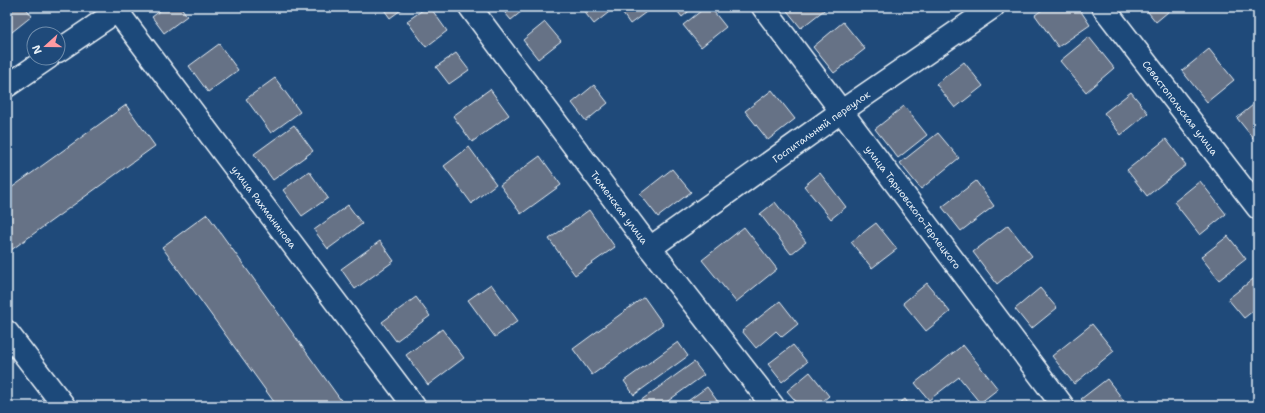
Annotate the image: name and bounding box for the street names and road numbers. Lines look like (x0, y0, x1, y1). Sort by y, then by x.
street label: Севастопольская улица (1139, 58, 1221, 159)
street label: Госпитальный переулок (770, 87, 873, 166)
street label: улица Тарновского-Терлецкого (862, 143, 964, 272)
street label: улица Рахманинова (228, 163, 300, 252)
street label: Тюменская улица (588, 168, 651, 248)

